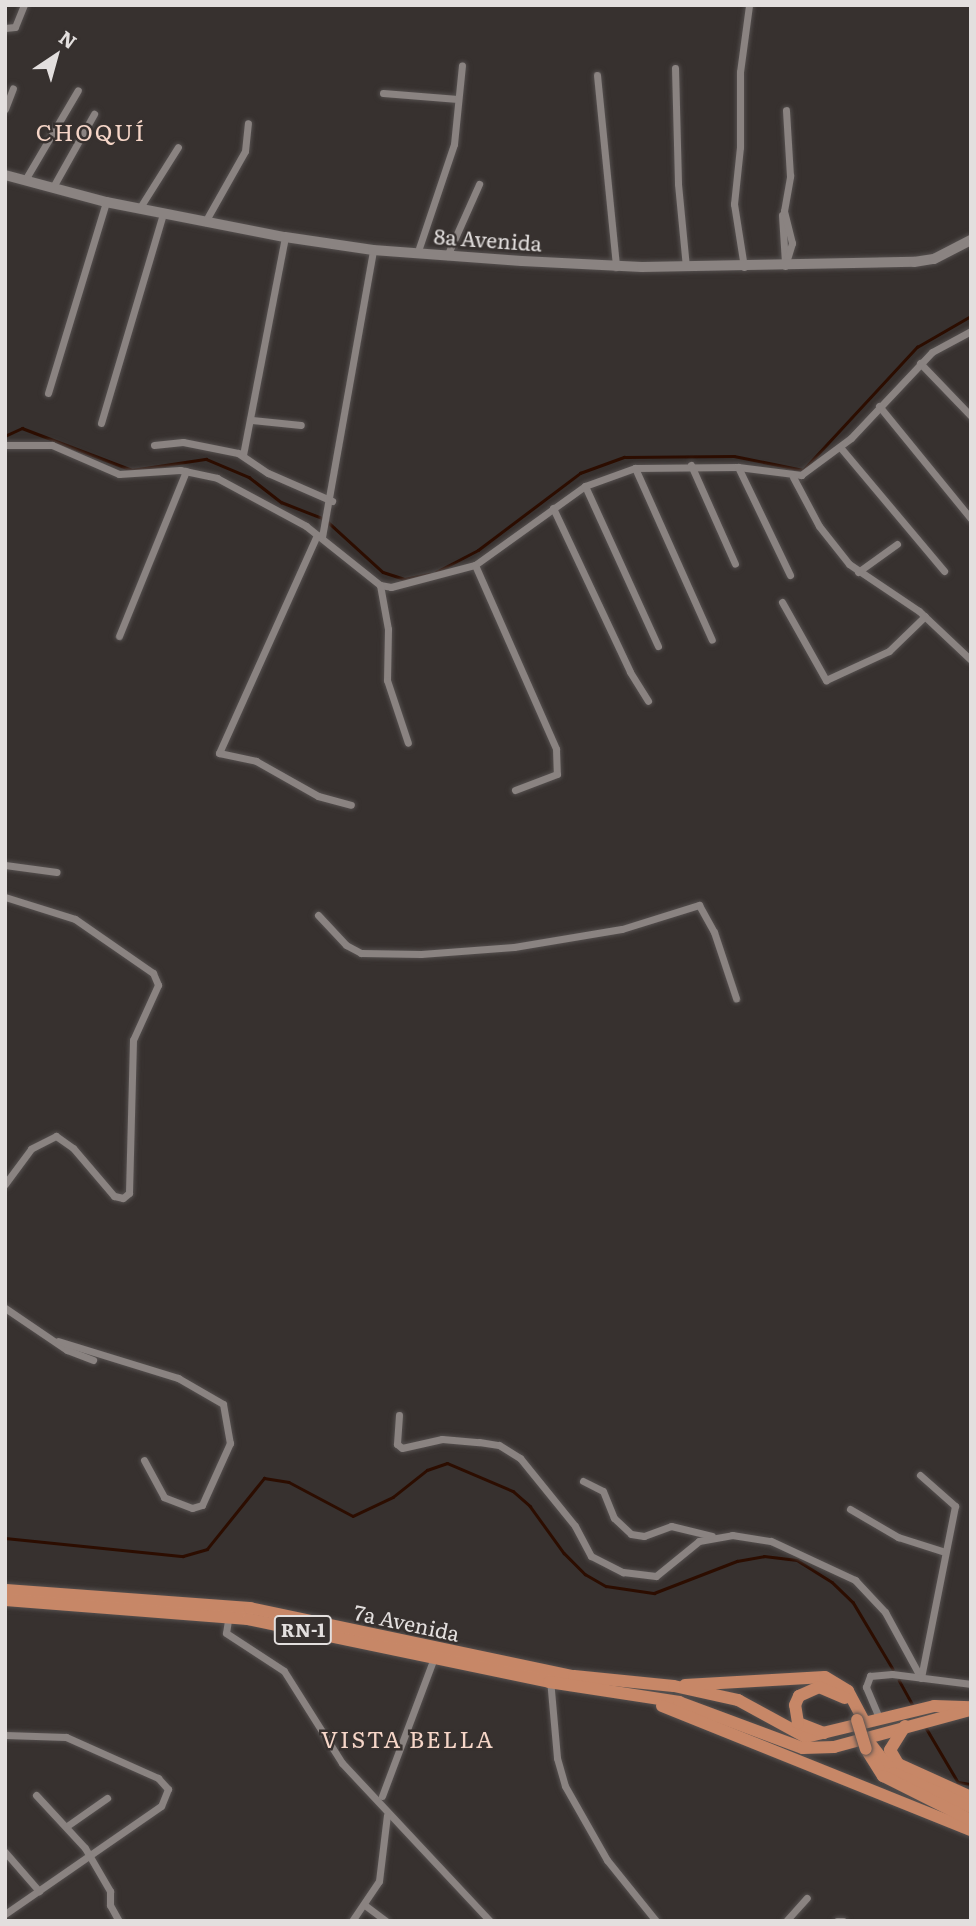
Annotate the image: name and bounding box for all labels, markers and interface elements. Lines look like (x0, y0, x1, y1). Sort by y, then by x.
north arrow (21, 21, 91, 91)
text: N (54, 23, 83, 55)
district label: CHOQUÍ (37, 117, 145, 145)
street label: 8a Avenida (433, 223, 543, 255)
street label: 7a Avenida (352, 1599, 462, 1645)
road number: RN-1 (273, 1614, 333, 1646)
district label: VISTA BELLA (322, 1724, 494, 1752)

